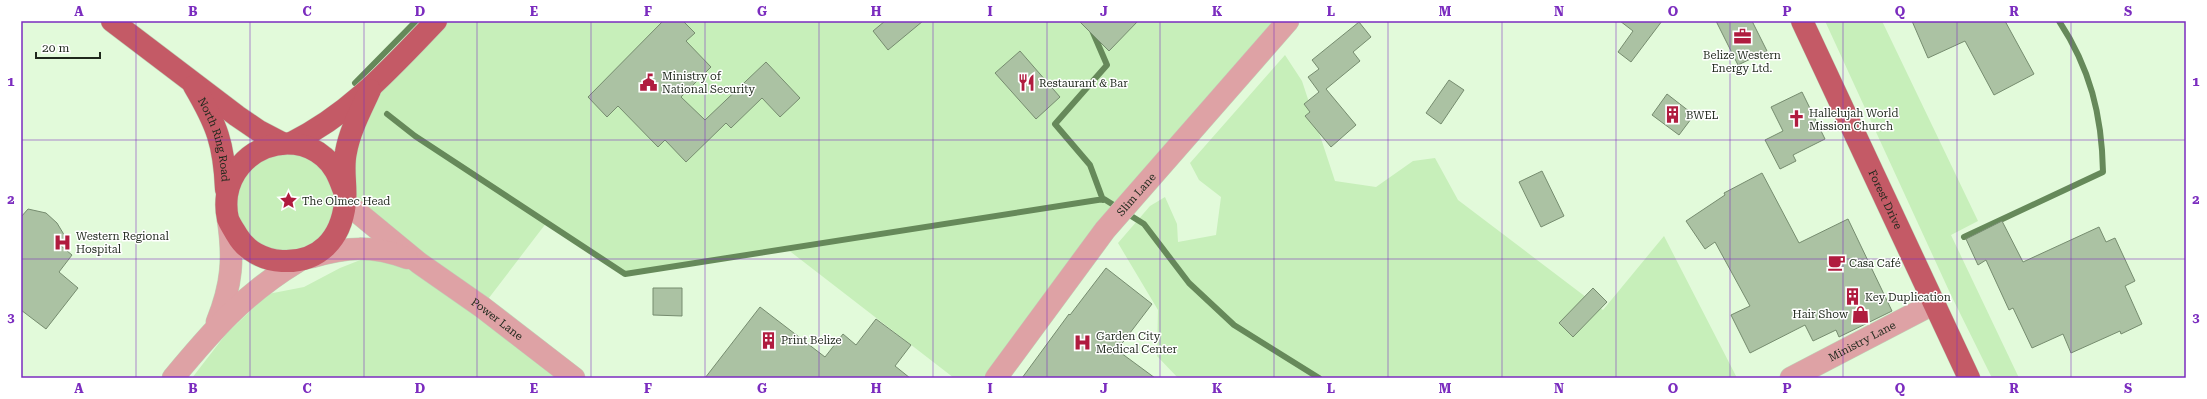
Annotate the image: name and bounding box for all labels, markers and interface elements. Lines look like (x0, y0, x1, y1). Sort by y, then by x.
text: A (74, 4, 84, 19)
text: B (188, 4, 198, 19)
text: C (302, 4, 312, 19)
text: D (415, 4, 425, 19)
text: E (530, 4, 538, 19)
text: F (644, 4, 652, 19)
text: G (757, 4, 767, 19)
text: H (871, 4, 882, 19)
text: I (987, 4, 993, 19)
text: J (1100, 4, 1108, 19)
text: K (1212, 4, 1223, 19)
text: L (1327, 4, 1335, 19)
text: M (1439, 4, 1452, 19)
text: N (1554, 4, 1564, 19)
text: O (1668, 4, 1679, 19)
text: P (1783, 4, 1792, 19)
text: Q (1895, 4, 1906, 19)
text: R (2009, 4, 2019, 19)
text: S (2124, 4, 2132, 19)
office icon: Belize Western Energy Ltd. (1732, 27, 1752, 47)
scale bar (36, 34, 100, 60)
text: 20 m (42, 41, 69, 55)
place label: Belize Western Energy Ltd. (1703, 49, 1781, 75)
place label: Ministry of National Security (662, 70, 755, 96)
public building icon: Ministry of National Security (639, 72, 659, 92)
restaurant icon: Restaurant & Bar (1016, 73, 1036, 93)
text: 1 (7, 74, 15, 89)
text: 1 (2192, 74, 2200, 89)
place label: Restaurant & Bar (1039, 77, 1128, 90)
street label: North Ring Road (195, 95, 232, 182)
building icon: BWEL (1663, 105, 1683, 125)
place label: Hallelujah World Mission Church (1809, 107, 1899, 133)
place label: BWEL (1686, 109, 1718, 122)
church icon: Hallelujah World Mission Church (1786, 109, 1806, 129)
street label: Forest Drive (1866, 168, 1905, 231)
street label: Slim Lane (1114, 170, 1158, 219)
place icon: The Olmec Head (279, 191, 299, 211)
text: 2 (7, 192, 15, 207)
text: 2 (2192, 192, 2200, 207)
place label: The Olmec Head (302, 195, 390, 208)
place label: Western Regional Hospital (76, 230, 169, 256)
hospital icon: Western Regional Hospital (53, 232, 73, 252)
cafe icon: Casa Café (1826, 253, 1846, 273)
place label: Casa Café (1849, 257, 1901, 270)
building icon: Key Duplication (1842, 287, 1862, 307)
place label: Key Duplication (1865, 291, 1951, 304)
street label: Power Lane (469, 295, 526, 343)
shop icon: Hair Show (1851, 304, 1871, 324)
place label: Hair Show (1793, 308, 1849, 321)
text: 3 (7, 310, 15, 325)
text: 3 (2192, 310, 2200, 325)
street label: Ministry Lane (1826, 318, 1898, 364)
building icon: Print Belize (758, 330, 778, 350)
place label: Garden City Medical Center (1096, 330, 1177, 356)
hospital icon: Garden City Medical Center (1073, 332, 1093, 352)
place label: Print Belize (781, 334, 842, 347)
text: A (74, 381, 84, 396)
text: B (188, 381, 198, 396)
text: C (302, 381, 312, 396)
text: D (415, 381, 425, 396)
text: E (530, 381, 538, 396)
text: F (644, 381, 652, 396)
text: G (757, 381, 767, 396)
text: H (871, 381, 882, 396)
text: I (987, 381, 993, 396)
text: J (1100, 381, 1108, 396)
text: K (1212, 381, 1223, 396)
text: L (1327, 381, 1335, 396)
text: M (1439, 381, 1452, 396)
text: N (1554, 381, 1564, 396)
text: O (1668, 381, 1679, 396)
text: P (1783, 381, 1792, 396)
text: Q (1895, 381, 1906, 396)
text: R (2009, 381, 2019, 396)
text: S (2124, 381, 2132, 396)

